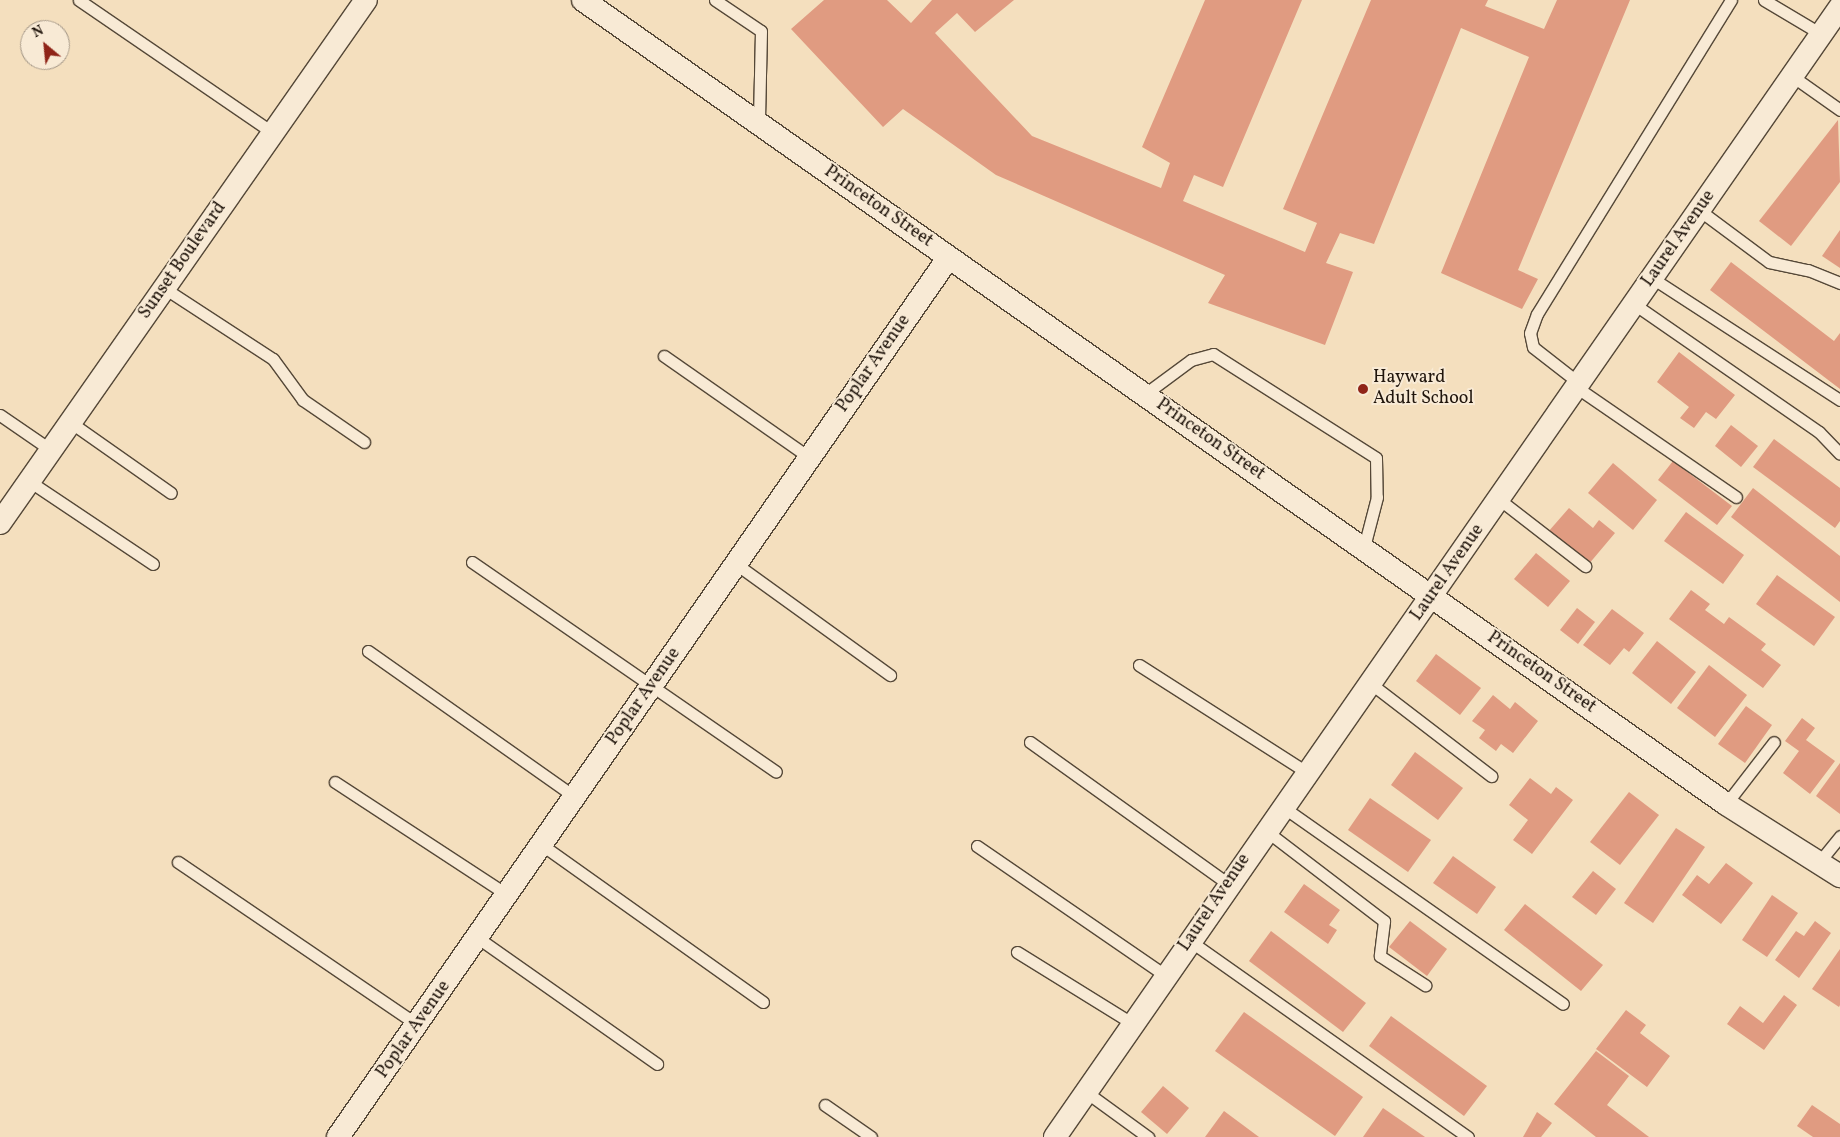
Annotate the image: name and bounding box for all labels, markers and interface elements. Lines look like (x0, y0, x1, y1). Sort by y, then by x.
north arrow (20, 20, 70, 70)
text: N (29, 21, 47, 43)
street label: Princeton Street (819, 161, 937, 253)
street label: Laurel Avenue (1638, 186, 1720, 292)
street label: Sunset Boulevard (135, 198, 231, 324)
street label: Poplar Avenue (832, 311, 916, 417)
place label: Hayward Adult School (1373, 368, 1474, 410)
marker: Hayward Adult School (1357, 383, 1369, 395)
street label: Princeton Street (1151, 394, 1269, 486)
street label: Laurel Avenue (1407, 520, 1489, 626)
street label: Princeton Street (1482, 627, 1600, 719)
street label: Poplar Avenue (602, 644, 686, 750)
street label: Laurel Avenue (1174, 850, 1256, 956)
street label: Poplar Avenue (372, 977, 456, 1083)

